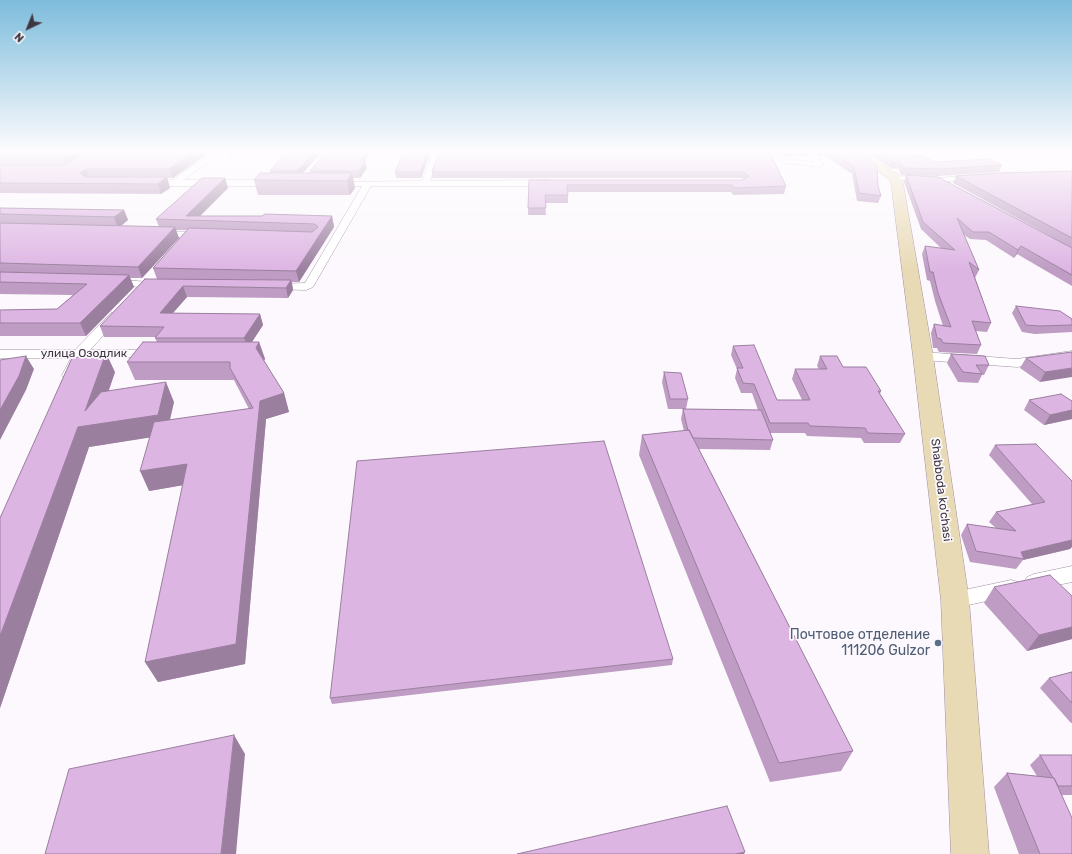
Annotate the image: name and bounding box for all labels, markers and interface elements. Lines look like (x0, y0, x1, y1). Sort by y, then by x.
north arrow (8, 8, 48, 48)
text: N (12, 30, 27, 45)
street label: улица Озодлик (41, 347, 127, 361)
street label: Shabboda ko'chasi (928, 438, 954, 542)
place label: Почтовое отделение 111206 Gulzor (790, 627, 930, 660)
marker: Почтовое отделение 111206 Gulzor (933, 638, 943, 648)

